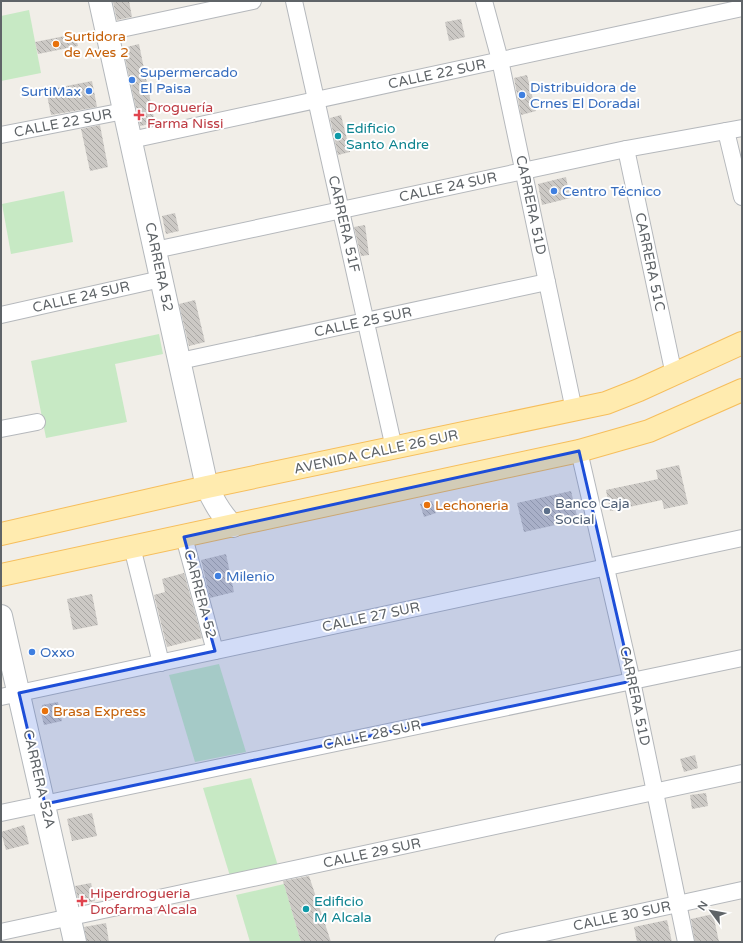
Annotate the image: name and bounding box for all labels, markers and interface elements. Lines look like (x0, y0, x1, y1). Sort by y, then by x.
place label: Surtidora de Aves 2 (64, 28, 129, 61)
marker: Surtidora de Aves 2 (51, 39, 61, 49)
street label: CALLE 22 SUR (387, 55, 487, 93)
place label: Supermercado El Paisa (140, 64, 238, 97)
marker: Supermercado El Paisa (127, 75, 137, 85)
place label: Distribuidora de Crnes El Doradai (530, 79, 640, 112)
place label: SurtiMax (21, 83, 81, 100)
marker: SurtiMax (84, 86, 94, 96)
marker: Distribuidora de Crnes El Doradai (517, 90, 527, 100)
place label: Droguería Farma Nissi (147, 99, 224, 132)
street label: CALLE 22 SUR (13, 105, 113, 141)
marker: Droguería Farma Nissi (134, 110, 144, 120)
place label: Edificio Santo Andre (346, 120, 429, 153)
marker: Edificio Santo Andre (333, 131, 343, 141)
street label: CARRERA 51D (512, 154, 550, 256)
street label: CALLE 24 SUR (398, 168, 498, 206)
street label: CARRERA 51F (325, 174, 364, 275)
place label: Centro Técnico (562, 183, 661, 200)
marker: Centro Técnico (549, 186, 559, 196)
street label: CARRERA 51C (631, 211, 669, 313)
street label: CARRERA 52 (141, 221, 177, 313)
street label: CALLE 24 SUR (31, 278, 131, 316)
street label: CALLE 25 SUR (313, 303, 413, 341)
street label: AVENIDA CALLE 26 SUR (292, 426, 460, 478)
place label: Banco Caja Social (555, 495, 630, 528)
place label: Lechoneria (435, 497, 509, 514)
marker: Lechoneria (422, 500, 432, 510)
marker: Banco Caja Social (542, 506, 552, 516)
street label: CARRERA 52 (180, 548, 220, 640)
place label: Milenio (226, 568, 275, 585)
marker: Milenio (213, 571, 223, 581)
street label: CALLE 27 SUR (321, 598, 421, 636)
place label: Oxxo (40, 644, 75, 661)
street label: CARRERA 51D (616, 645, 654, 747)
marker: Oxxo (27, 647, 37, 657)
place label: Brasa Express (53, 703, 146, 720)
marker: Brasa Express (40, 706, 50, 716)
street label: CALLE 28 SUR (322, 716, 422, 754)
street label: CARRERA 52A (19, 728, 59, 830)
street label: CALLE 29 SUR (322, 834, 422, 872)
place label: Hiperdrogueria Drofarma Alcala (90, 885, 197, 918)
north arrow (691, 891, 731, 931)
place label: Edificio M Alcala (314, 893, 372, 926)
marker: Hiperdrogueria Drofarma Alcala (77, 896, 87, 906)
street label: CALLE 30 SUR (572, 897, 672, 935)
text: N (695, 899, 711, 913)
marker: Edificio M Alcala (301, 904, 311, 914)

